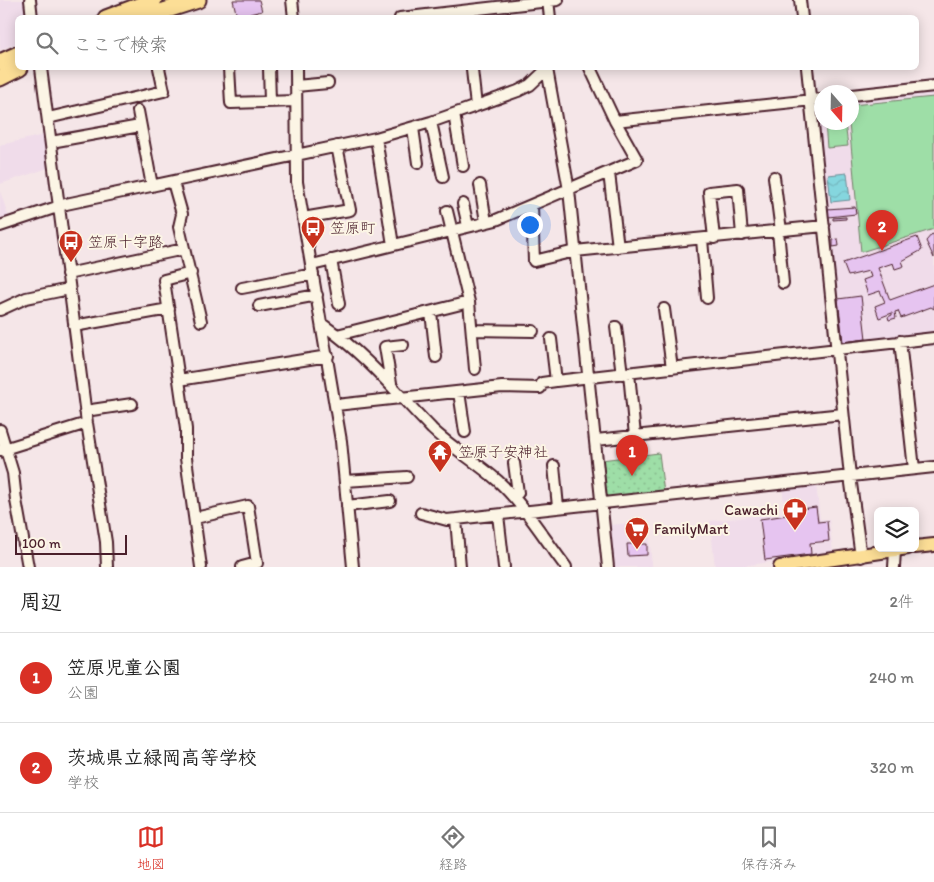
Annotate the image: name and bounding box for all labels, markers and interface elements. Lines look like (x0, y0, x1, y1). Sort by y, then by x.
search box (15, 15, 919, 70)
icon: search (33, 29, 61, 57)
text: ここで検索 (73, 33, 168, 56)
north arrow (814, 85, 859, 130)
pin: 2 (866, 210, 898, 251)
your location (517, 212, 543, 238)
bus stop icon: 笠原町 (300, 215, 326, 249)
place label: 笠原町 (330, 219, 376, 237)
bus stop icon: 笠原十字路 (58, 229, 84, 263)
place label: 笠原十字路 (88, 233, 163, 251)
pin: 1 (616, 435, 648, 476)
temple icon: 笠原子安神社 (427, 439, 453, 473)
place label: 笠原子安神社 (458, 443, 548, 461)
pharmacy icon: Cawachi (782, 497, 808, 531)
place label: Cawachi (724, 501, 778, 519)
map controls (874, 507, 919, 552)
button: layers (874, 507, 919, 552)
supermarket icon: FamilyMart (624, 516, 650, 550)
place label: FamilyMart (654, 520, 729, 538)
scale bar (15, 532, 128, 555)
text: 100 m (22, 535, 61, 552)
text: 周辺 (20, 589, 62, 614)
text: 2件 (890, 592, 914, 611)
text: 笠原児童公園 (67, 656, 181, 679)
text: 1 (32, 668, 40, 687)
text: 240 m (869, 668, 914, 687)
text: 公園 (67, 683, 99, 702)
text: 茨城県立緑岡高等学校 (67, 746, 257, 769)
text: 2 (32, 758, 40, 777)
text: 320 m (870, 758, 914, 777)
text: 学校 (67, 773, 99, 792)
tab: 地図 (137, 823, 165, 873)
tab: 経路 (439, 823, 467, 873)
tab: 保存済み (741, 823, 797, 873)

